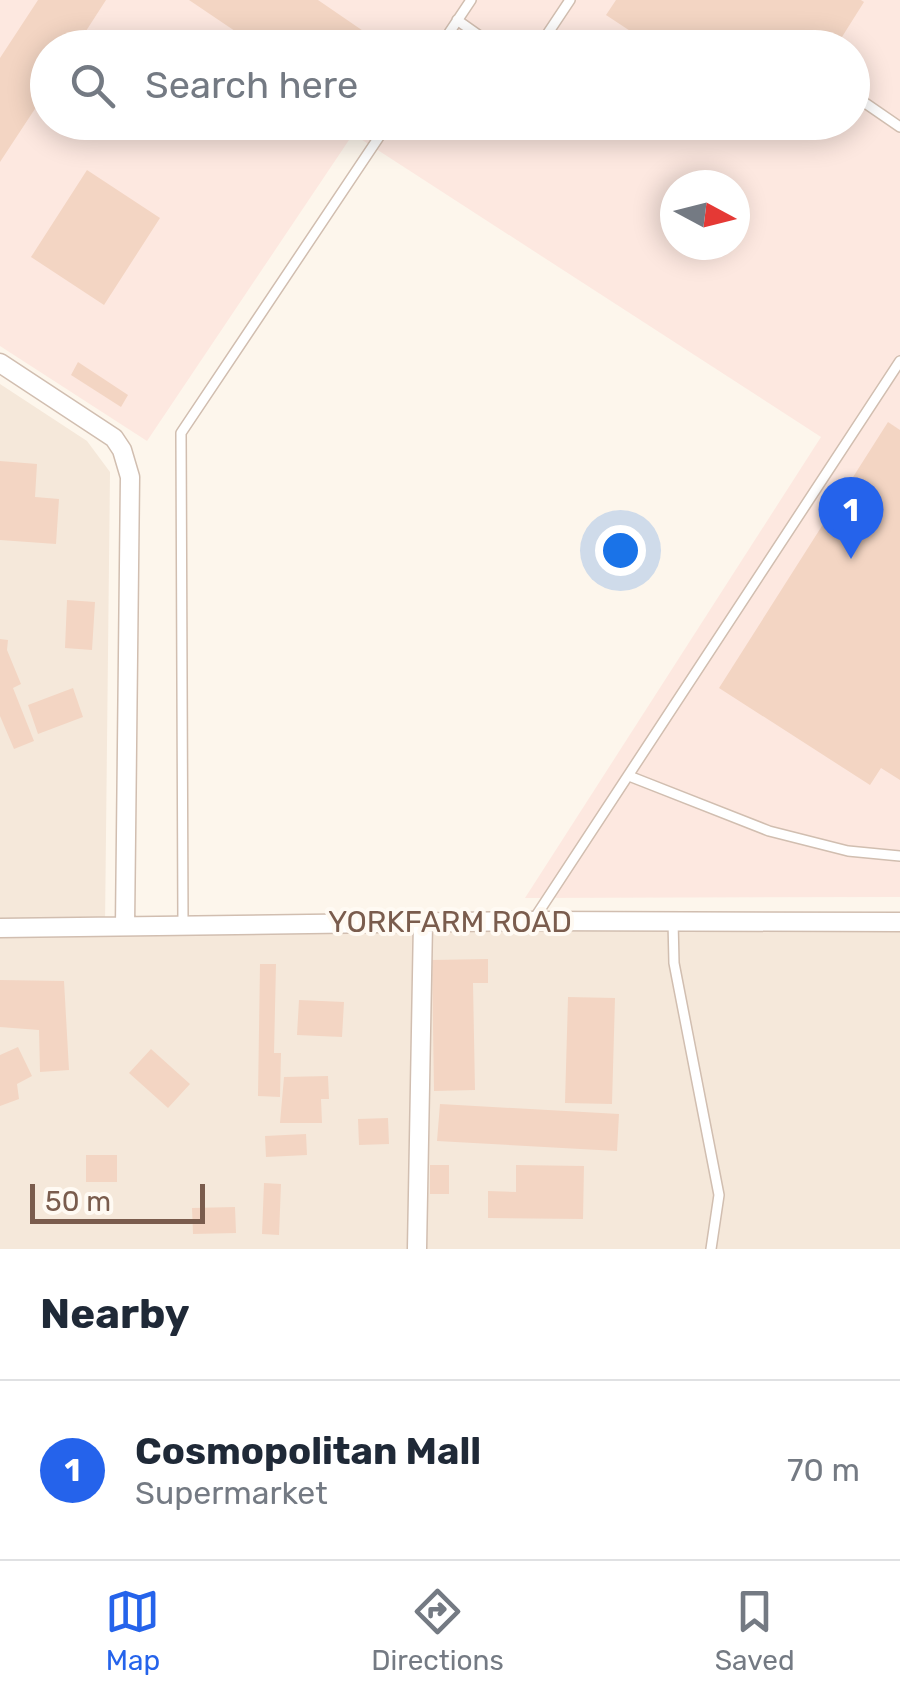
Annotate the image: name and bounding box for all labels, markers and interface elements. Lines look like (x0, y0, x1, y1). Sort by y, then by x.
search box (30, 30, 870, 140)
icon: search (65, 58, 120, 113)
text: Search here (145, 62, 358, 108)
north arrow (660, 170, 750, 260)
pin: 1 (818, 476, 884, 559)
your location (595, 525, 646, 576)
street label: YORKFARM ROAD (328, 904, 572, 940)
scale bar (30, 1179, 205, 1224)
text: 50 m (45, 1185, 111, 1218)
text: Nearby (40, 1289, 190, 1339)
text: Cosmopolitan Mall (135, 1428, 481, 1474)
text: 1 (65, 1451, 80, 1489)
text: 70 m (787, 1451, 860, 1489)
text: Supermarket (135, 1474, 328, 1512)
tab: Map (105, 1584, 160, 1677)
tab: Directions (371, 1584, 504, 1677)
tab: Saved (715, 1584, 795, 1677)

